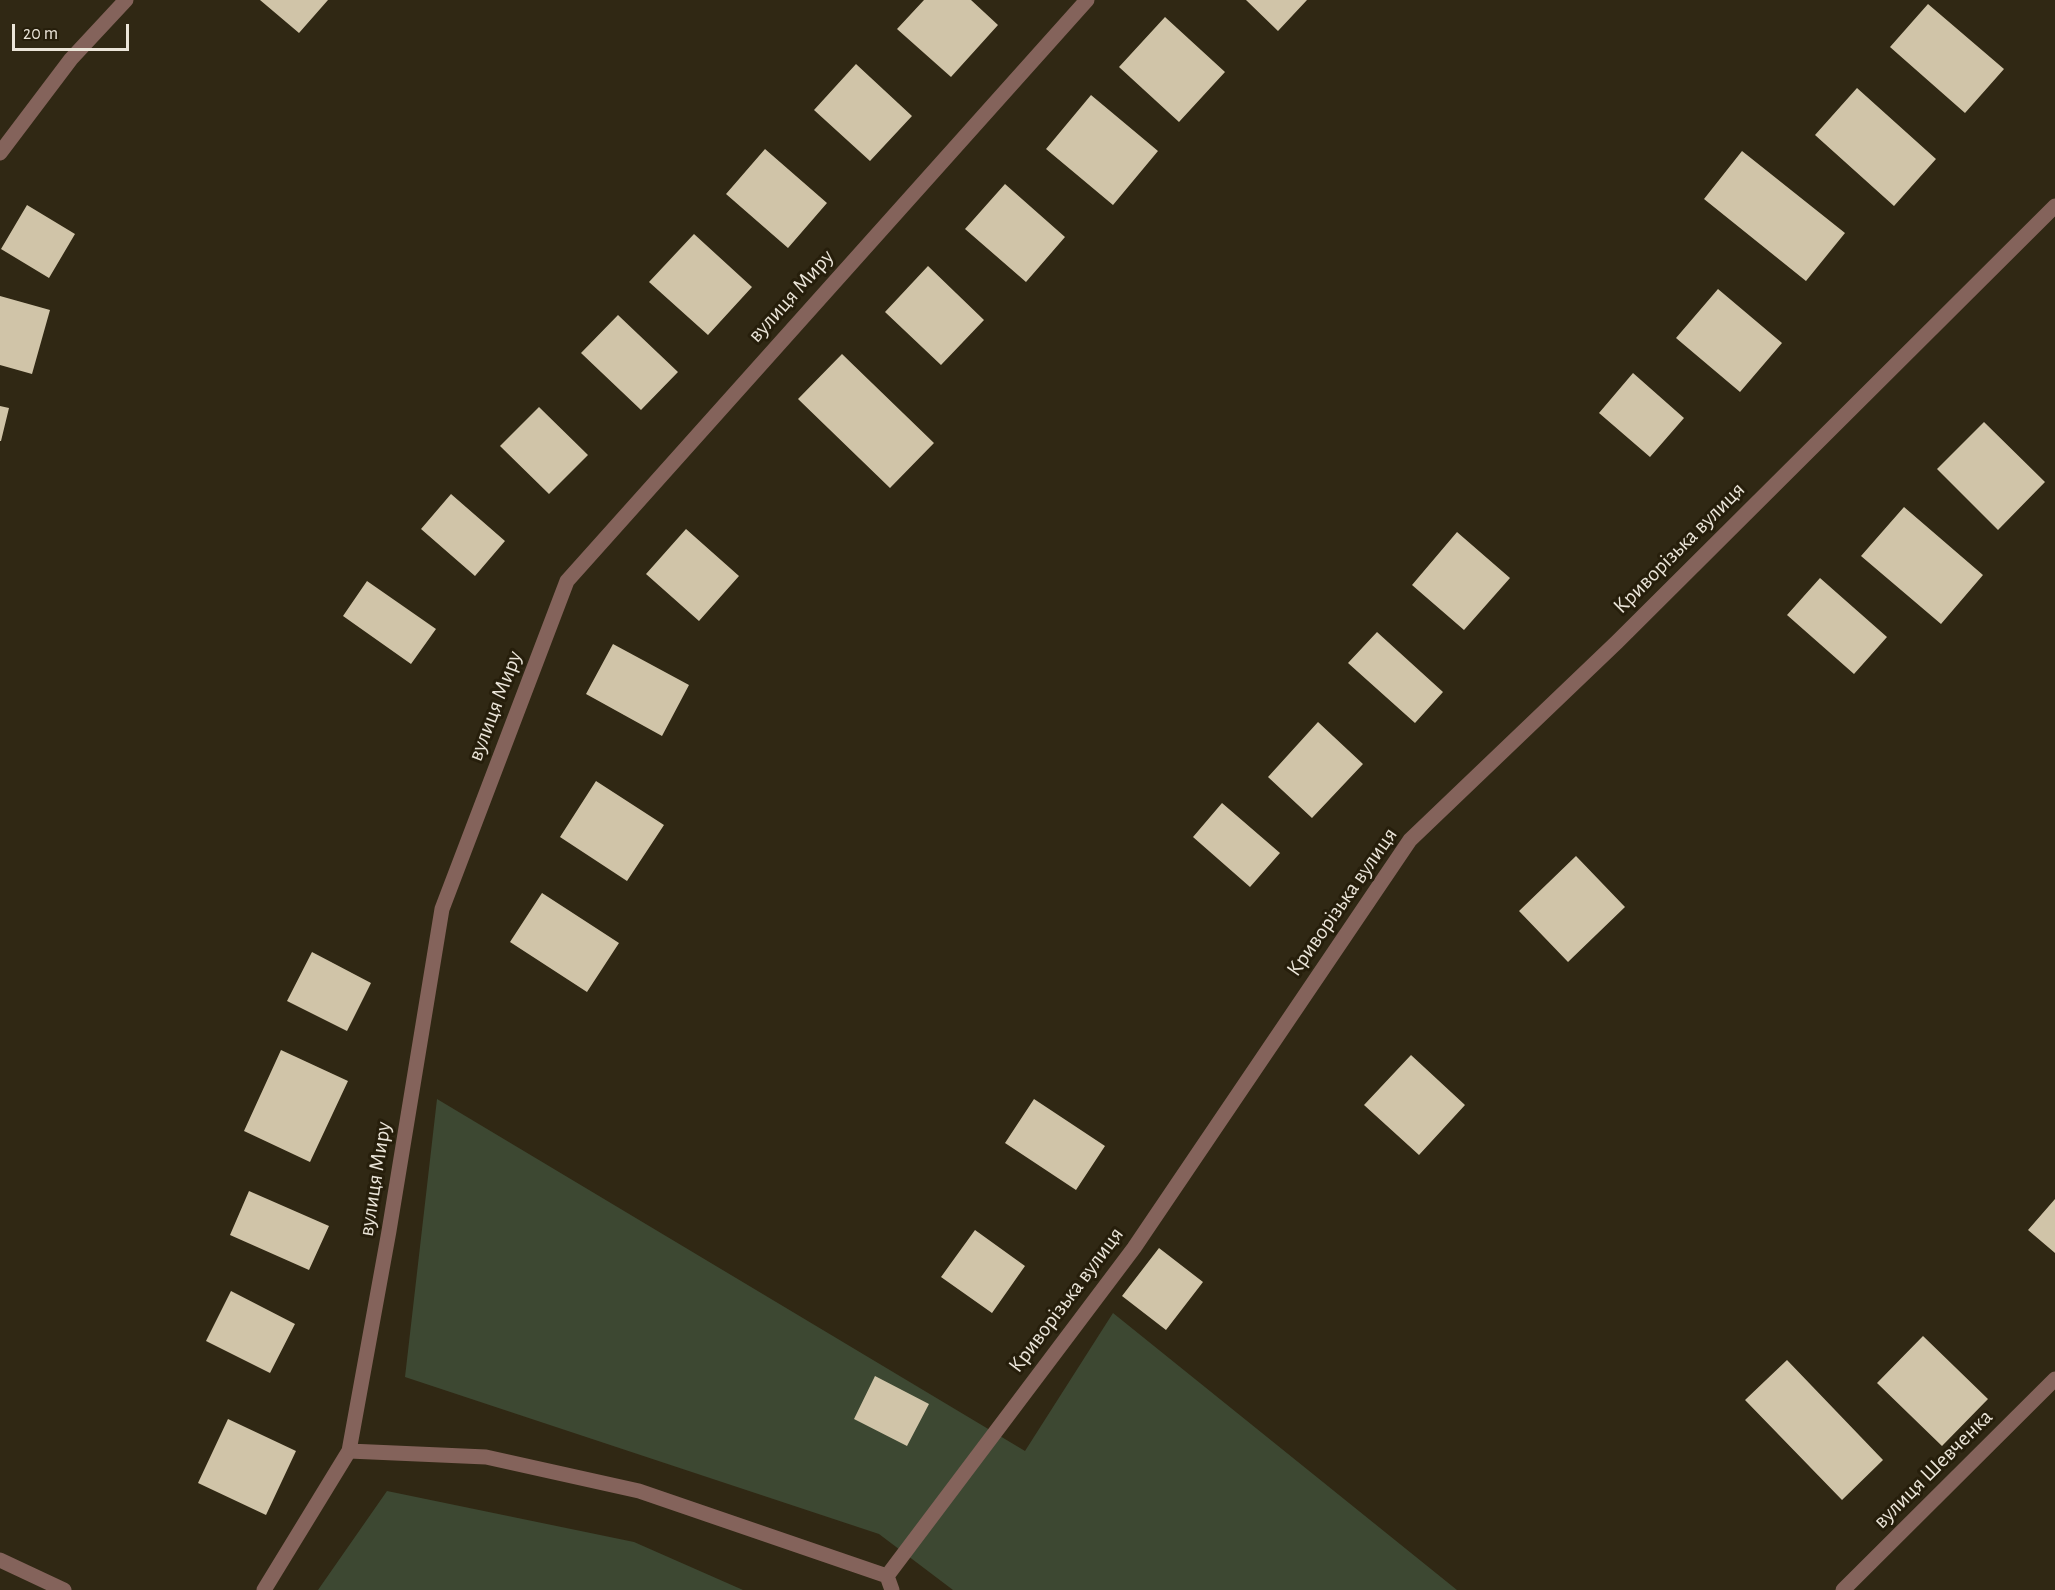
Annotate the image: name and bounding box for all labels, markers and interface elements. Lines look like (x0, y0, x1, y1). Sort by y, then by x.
scale bar (15, 12, 132, 50)
text: 20 m (23, 25, 58, 43)
street label: вулиця Миру (742, 244, 840, 348)
street label: Криворізька вулиця (1608, 477, 1750, 619)
street label: вулиця Миру (462, 647, 528, 765)
street label: Криворізька вулиця (1281, 823, 1403, 981)
street label: вулиця Миру (353, 1120, 397, 1238)
street label: Криворізька вулиця (1003, 1222, 1129, 1378)
street label: вулиця Шевченка (1868, 1404, 1998, 1534)

